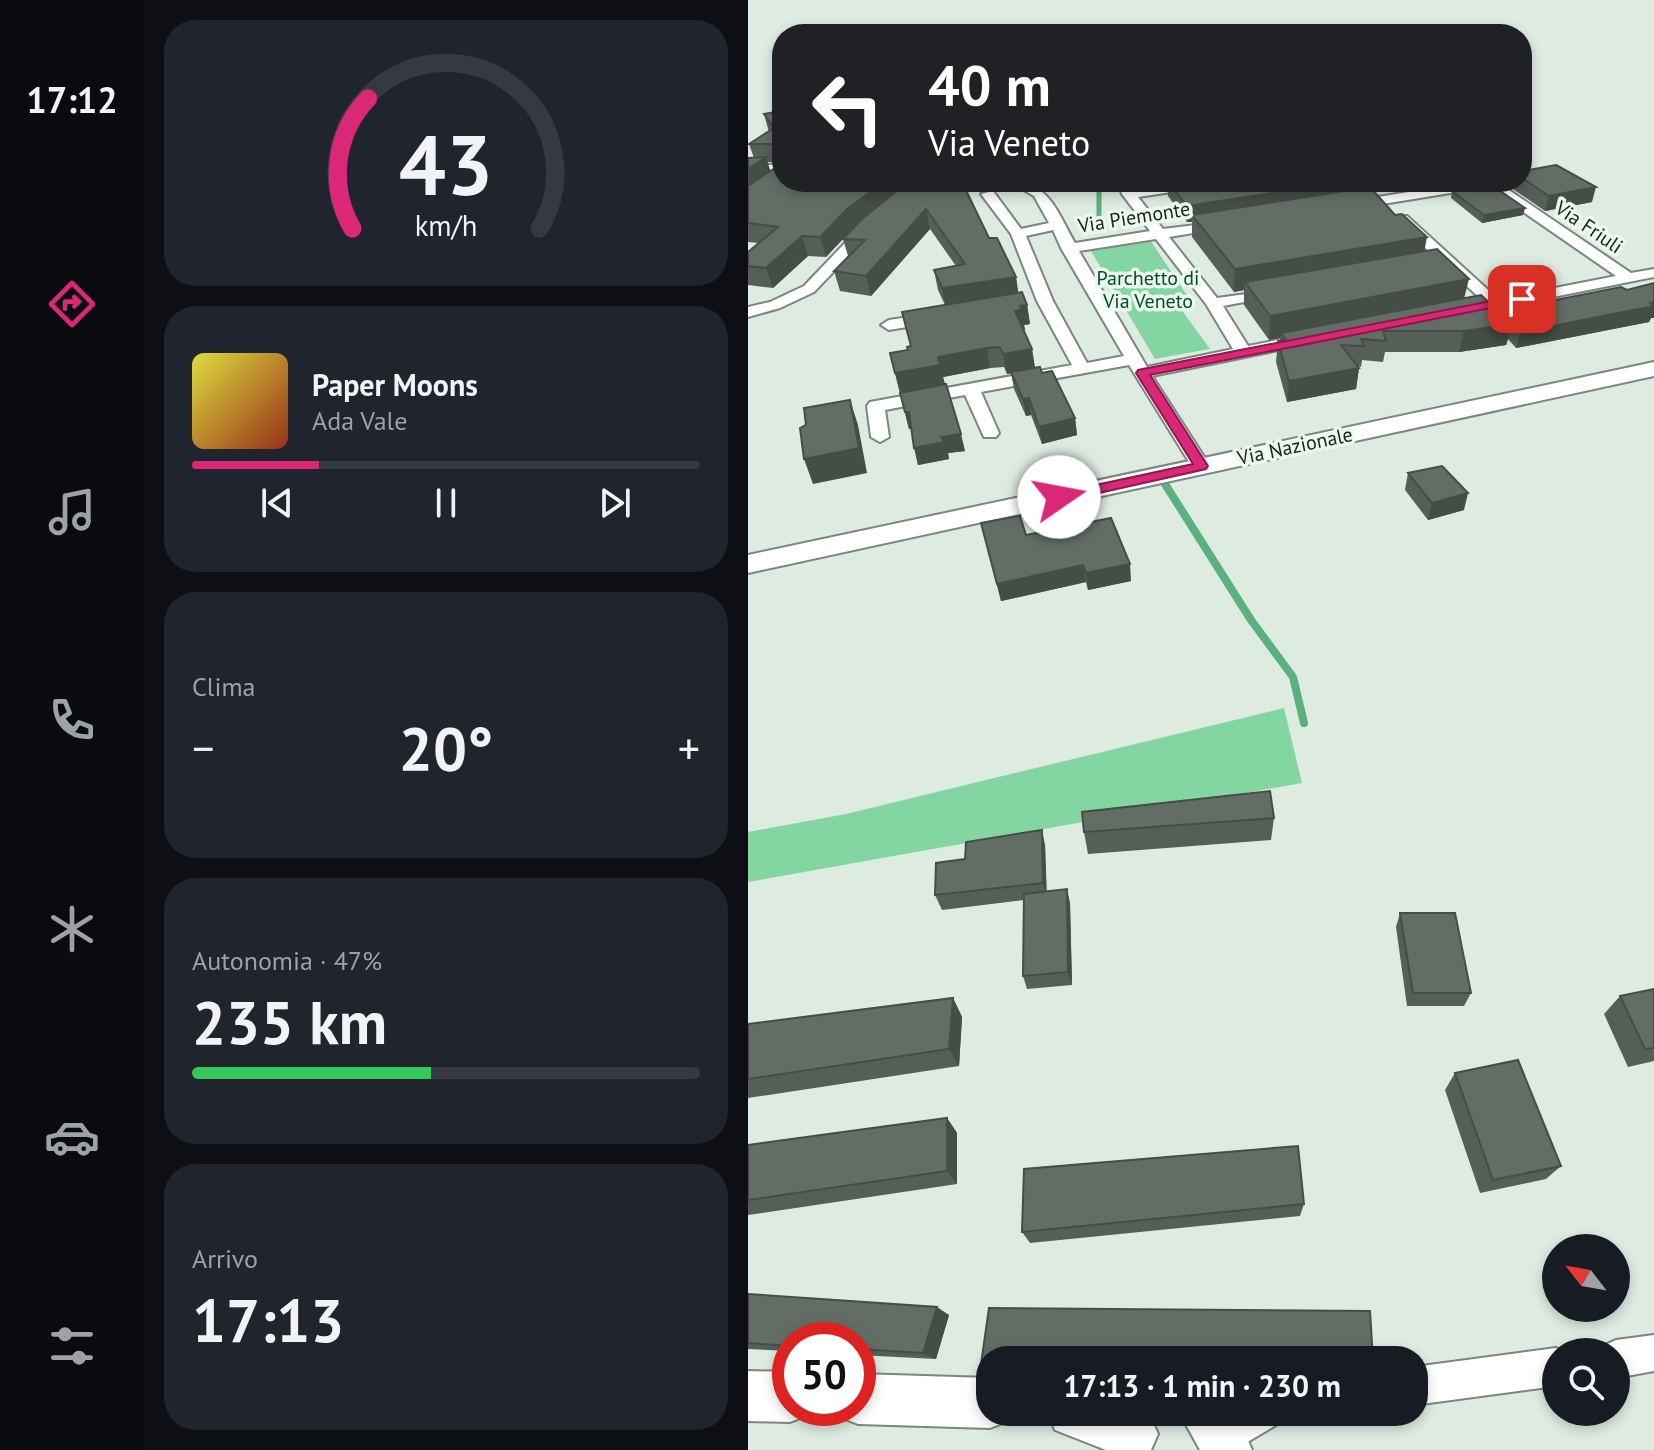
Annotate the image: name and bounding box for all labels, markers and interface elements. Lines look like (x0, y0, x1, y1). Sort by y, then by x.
text: 40 m (928, 49, 1051, 121)
icon: left (796, 56, 900, 160)
text: 17:12 (26, 76, 118, 123)
text: 43 (399, 110, 493, 218)
text: Via Veneto (928, 119, 1090, 166)
street label: Via Friuli (1549, 194, 1628, 259)
street label: Via Piemonte (1075, 195, 1192, 239)
text: km/h (415, 207, 477, 244)
park label: Parchetto di Via Veneto (1097, 265, 1199, 314)
pin (1488, 265, 1556, 333)
icon: directions (44, 276, 100, 332)
icon: arrive (1500, 277, 1544, 321)
text: Paper Moons (312, 365, 478, 404)
text: Ada Vale (312, 404, 407, 437)
street label: Via Nazionale (1234, 421, 1355, 471)
position arrow (1017, 455, 1101, 539)
icon: previous (255, 481, 299, 525)
icon: pause (424, 481, 468, 525)
icon: next (593, 481, 637, 525)
icon: music (44, 484, 100, 540)
text: Clima (192, 670, 255, 703)
icon: phone (44, 692, 100, 748)
text: 20° (399, 709, 493, 787)
text: − (192, 719, 214, 776)
text: + (678, 719, 700, 776)
icon: climate (44, 901, 100, 957)
text: Autonomia · 47% (192, 944, 382, 977)
text: 235 km (192, 983, 387, 1061)
icon: car (44, 1109, 100, 1165)
north arrow (1542, 1234, 1630, 1322)
map controls (1542, 1234, 1630, 1426)
text: Arrivo (192, 1242, 258, 1275)
text: 17:13 (192, 1281, 344, 1359)
icon: filters (44, 1318, 100, 1374)
speed limit sign: 50 (772, 1322, 876, 1426)
button: search (1542, 1338, 1630, 1426)
text: 17:13 · 1 min · 230 m (1063, 1366, 1341, 1405)

